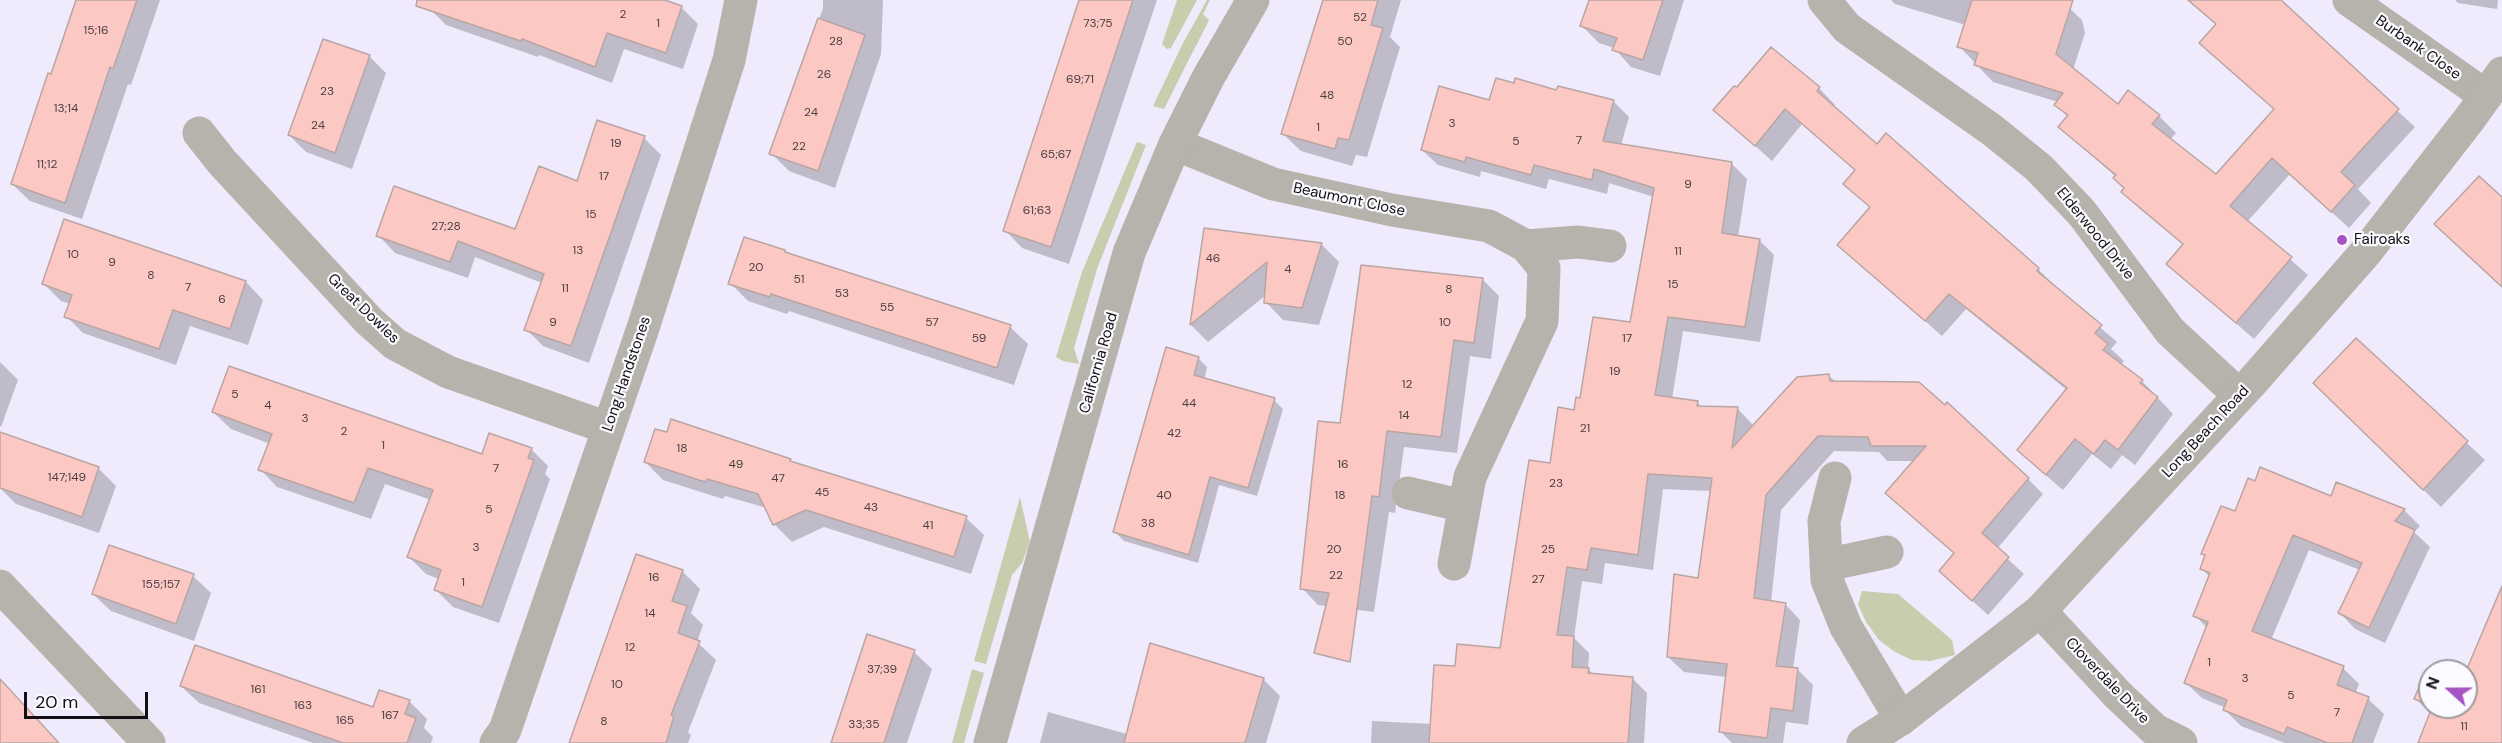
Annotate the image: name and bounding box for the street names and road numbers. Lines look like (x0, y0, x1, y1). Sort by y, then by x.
street label: Burbank Close (2372, 12, 2464, 84)
street label: Beaumont Close (1291, 179, 1407, 221)
street label: Elderwood Drive (2052, 184, 2138, 284)
street label: Great Dowles (323, 270, 403, 348)
street label: California Road (1076, 310, 1122, 416)
street label: Long Handstones (599, 314, 655, 434)
street label: Long Beach Road (2159, 382, 2253, 482)
street label: Cloverdale Drive (2061, 634, 2153, 728)

